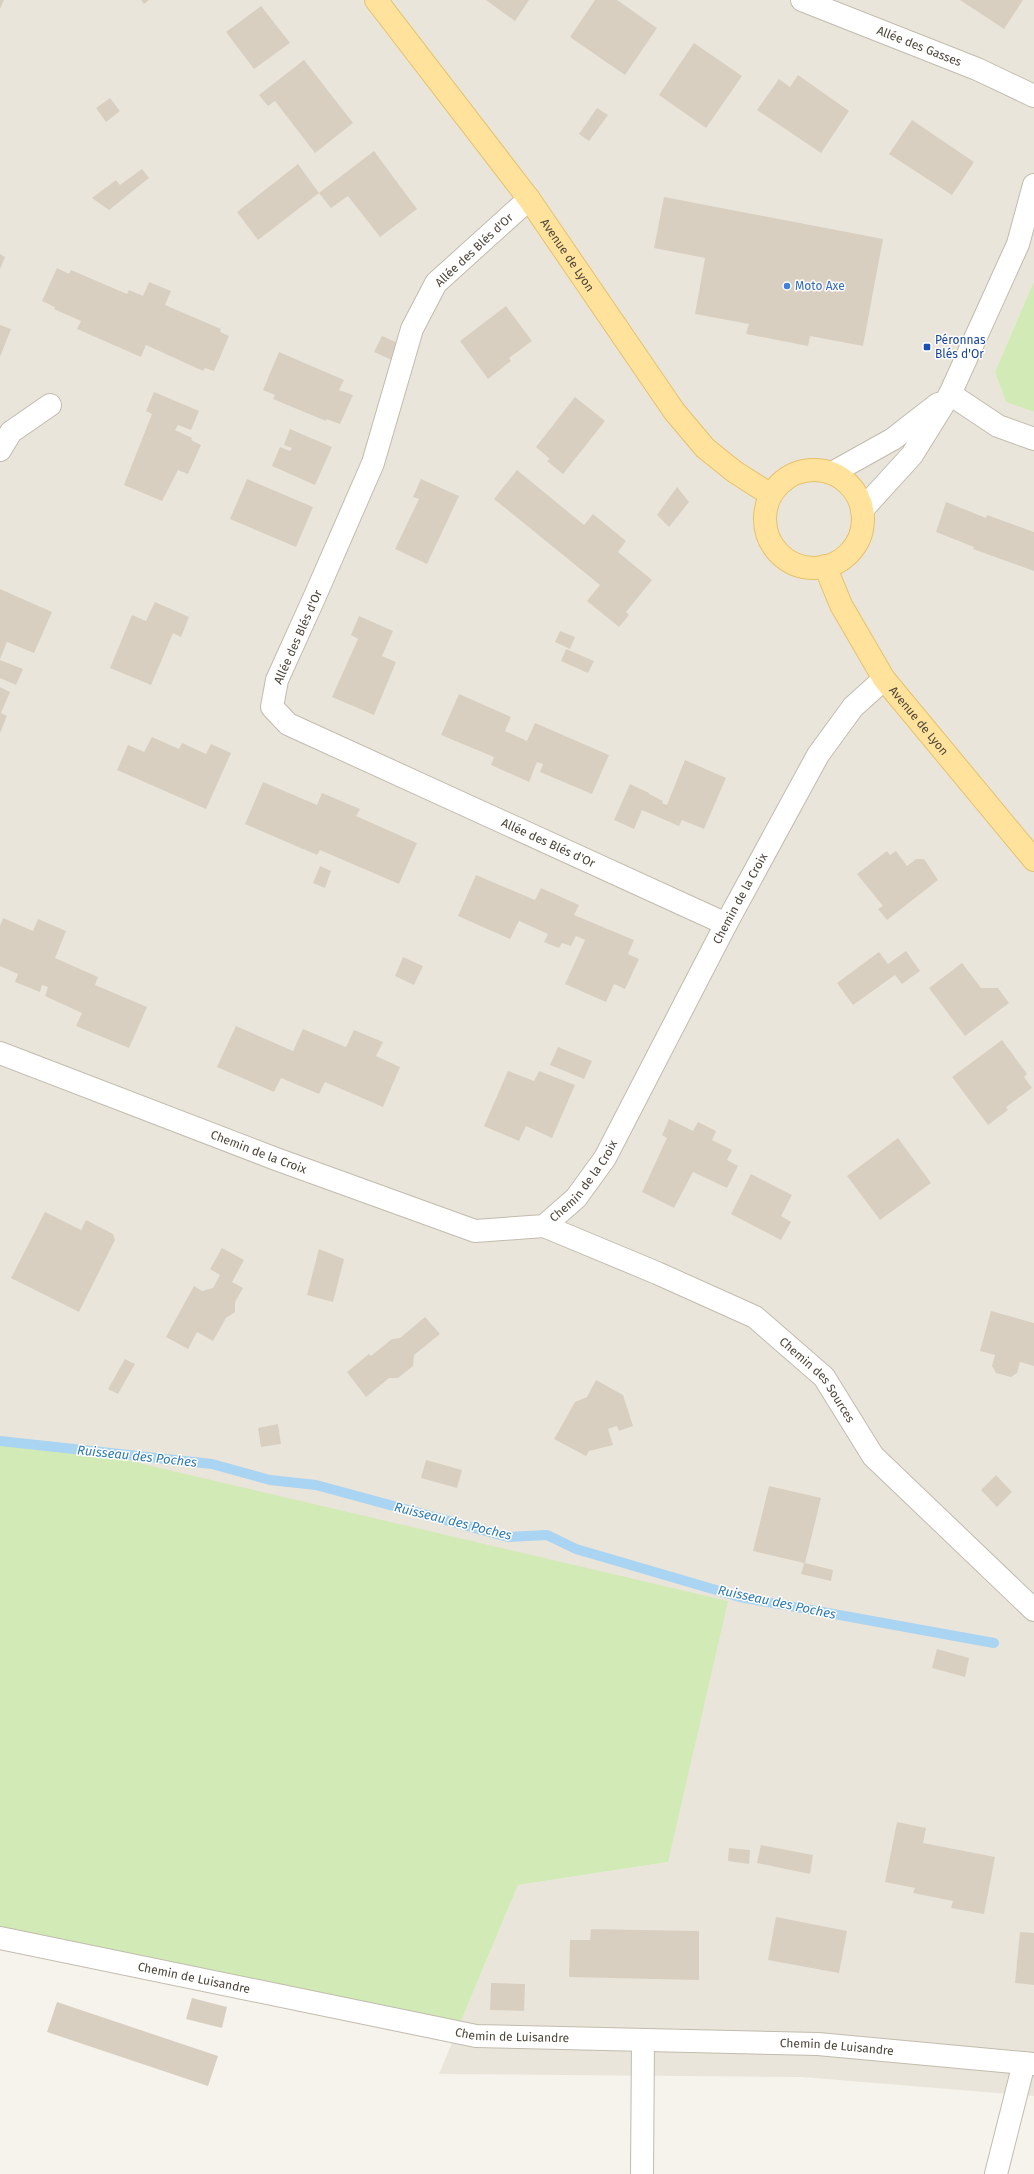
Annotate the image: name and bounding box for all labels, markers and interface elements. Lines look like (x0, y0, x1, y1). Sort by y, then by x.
street label: Allée des Gasses (875, 23, 964, 69)
street label: Allée des Blés d'Or (432, 210, 516, 290)
street label: Avenue de Lyon (538, 216, 597, 294)
place label: Moto Axe (795, 279, 845, 293)
marker: Moto Axe (782, 281, 792, 291)
place label: Péronnas Blés d'Or (935, 333, 986, 361)
marker: Péronnas Blés d'Or (922, 342, 932, 352)
street label: Allée des Blés d'Or (271, 587, 325, 686)
street label: Avenue de Lyon (886, 684, 951, 758)
street label: Allée des Blés d'Or (499, 815, 598, 870)
street label: Chemin de la Croix (710, 850, 770, 946)
street label: Chemin de la Croix (209, 1128, 309, 1177)
street label: Chemin de la Croix (547, 1138, 620, 1225)
street label: Chemin des Sources (777, 1334, 858, 1425)
water label: Ruisseau des Poches (76, 1442, 198, 1470)
water label: Ruisseau des Poches (393, 1499, 513, 1543)
water label: Ruisseau des Poches (717, 1582, 837, 1622)
street label: Chemin de Luisandre (137, 1960, 251, 1996)
street label: Chemin de Luisandre (454, 2025, 569, 2045)
street label: Chemin de Luisandre (780, 2036, 894, 2058)

